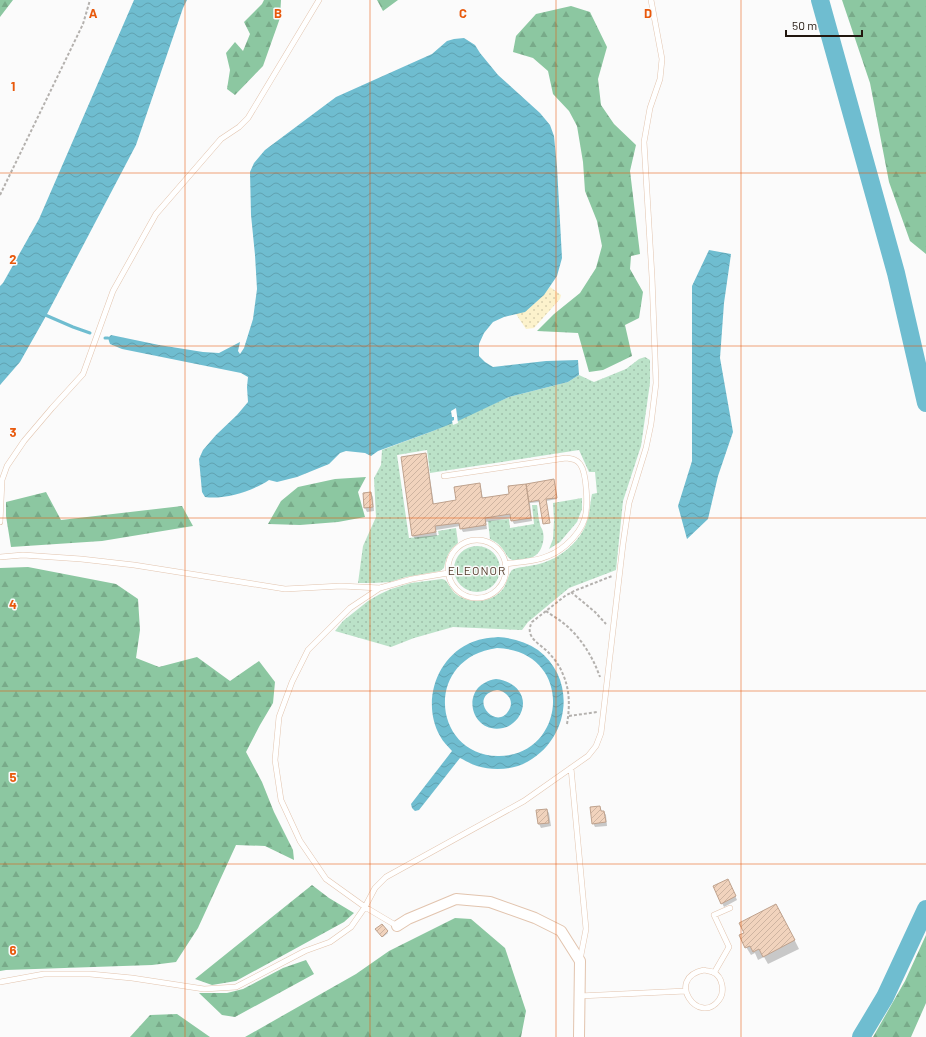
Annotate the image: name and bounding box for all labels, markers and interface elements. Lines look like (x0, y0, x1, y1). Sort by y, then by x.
text: A (89, 5, 98, 21)
text: B (274, 5, 282, 21)
text: C (459, 5, 467, 21)
text: D (644, 5, 652, 21)
scale bar (786, 12, 862, 38)
text: 50 m (792, 18, 817, 32)
text: 1 (11, 78, 15, 94)
text: 2 (9, 251, 17, 267)
text: 3 (9, 424, 17, 440)
district label: ELEONOR (448, 563, 506, 577)
text: 4 (9, 596, 17, 612)
text: 5 (9, 769, 17, 785)
text: 6 (10, 942, 17, 958)

